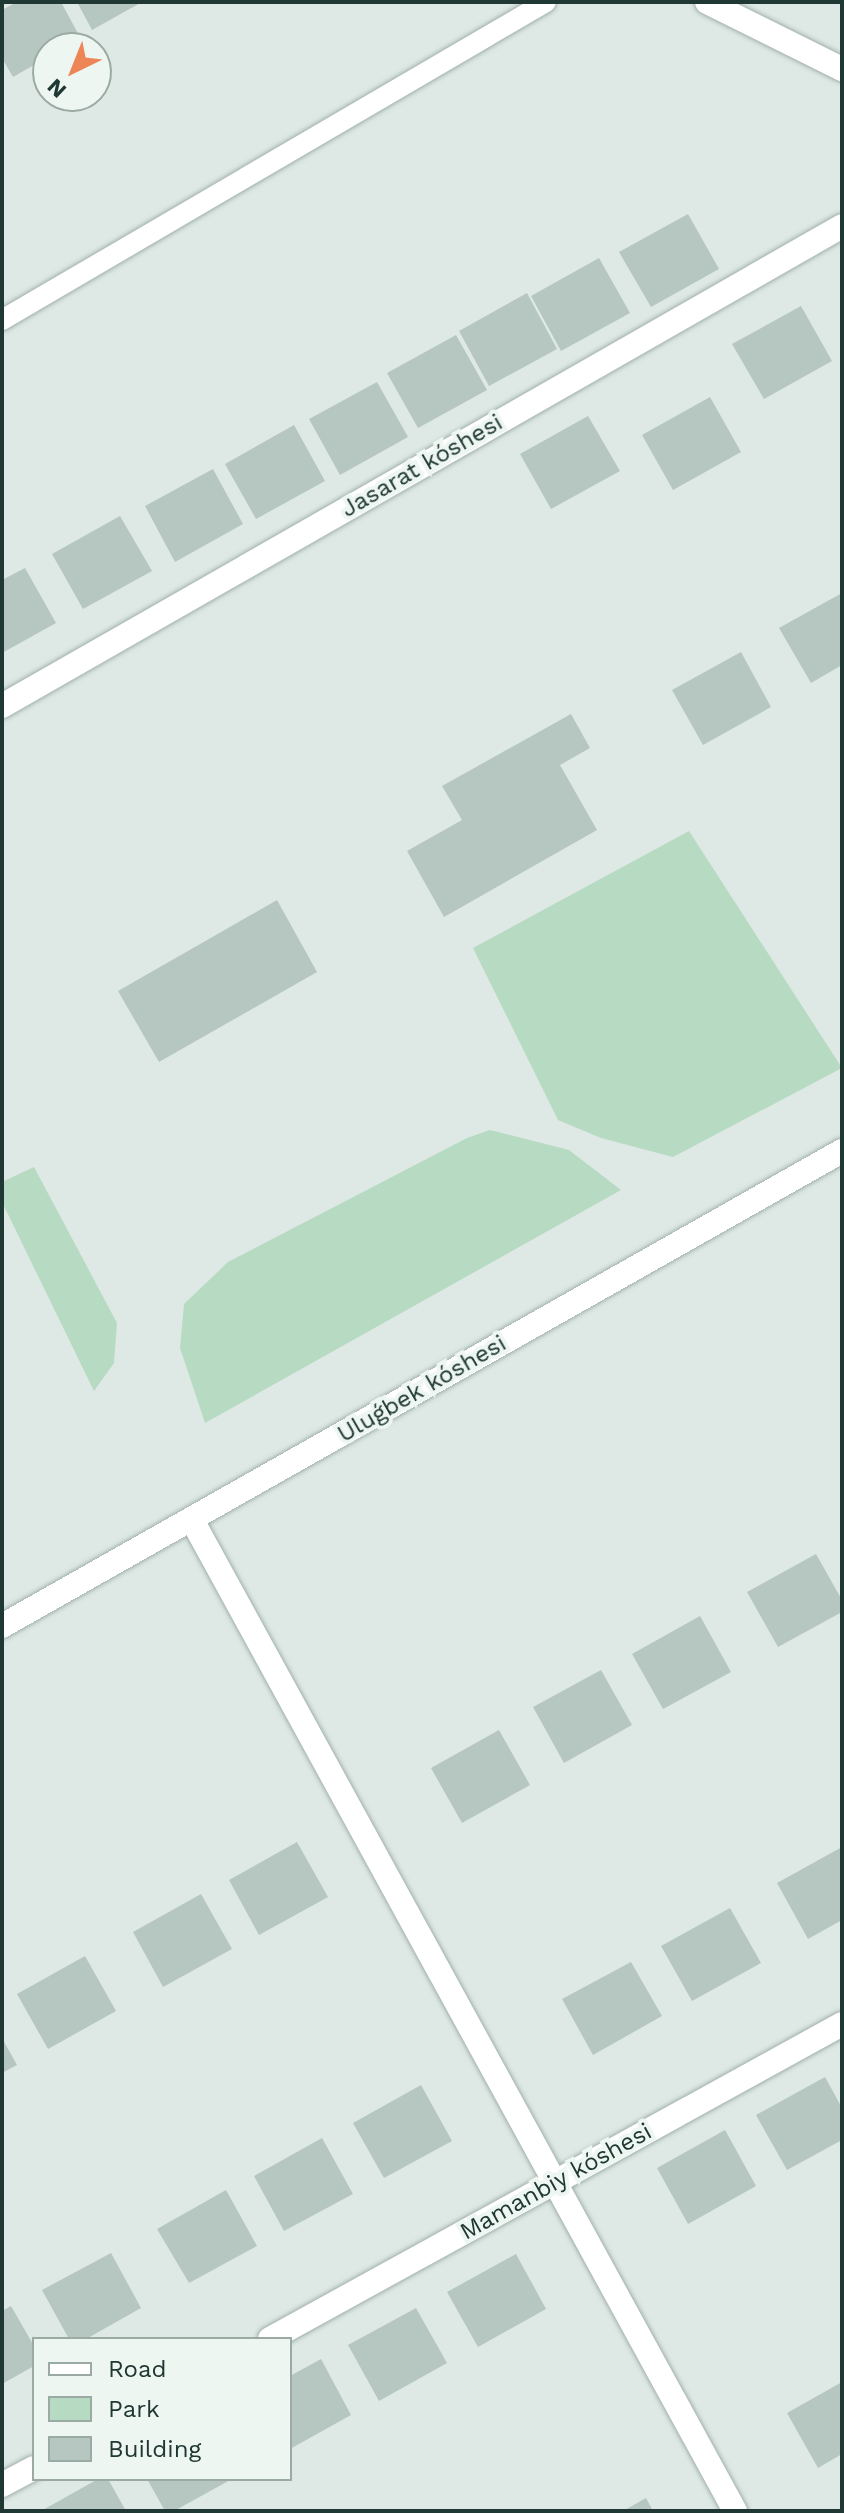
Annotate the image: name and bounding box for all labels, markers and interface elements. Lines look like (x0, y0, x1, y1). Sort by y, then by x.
north arrow (32, 32, 112, 112)
text: N (42, 74, 71, 103)
street label: Jasarat kóshesi (336, 408, 508, 524)
street label: Uluǵbek kóshesi (332, 1329, 512, 1449)
street label: Mamanbiy kóshesi (455, 2117, 657, 2247)
legend (32, 2337, 292, 2481)
text: Road (108, 2355, 167, 2383)
text: Park (108, 2395, 160, 2423)
text: Building (108, 2435, 201, 2463)

